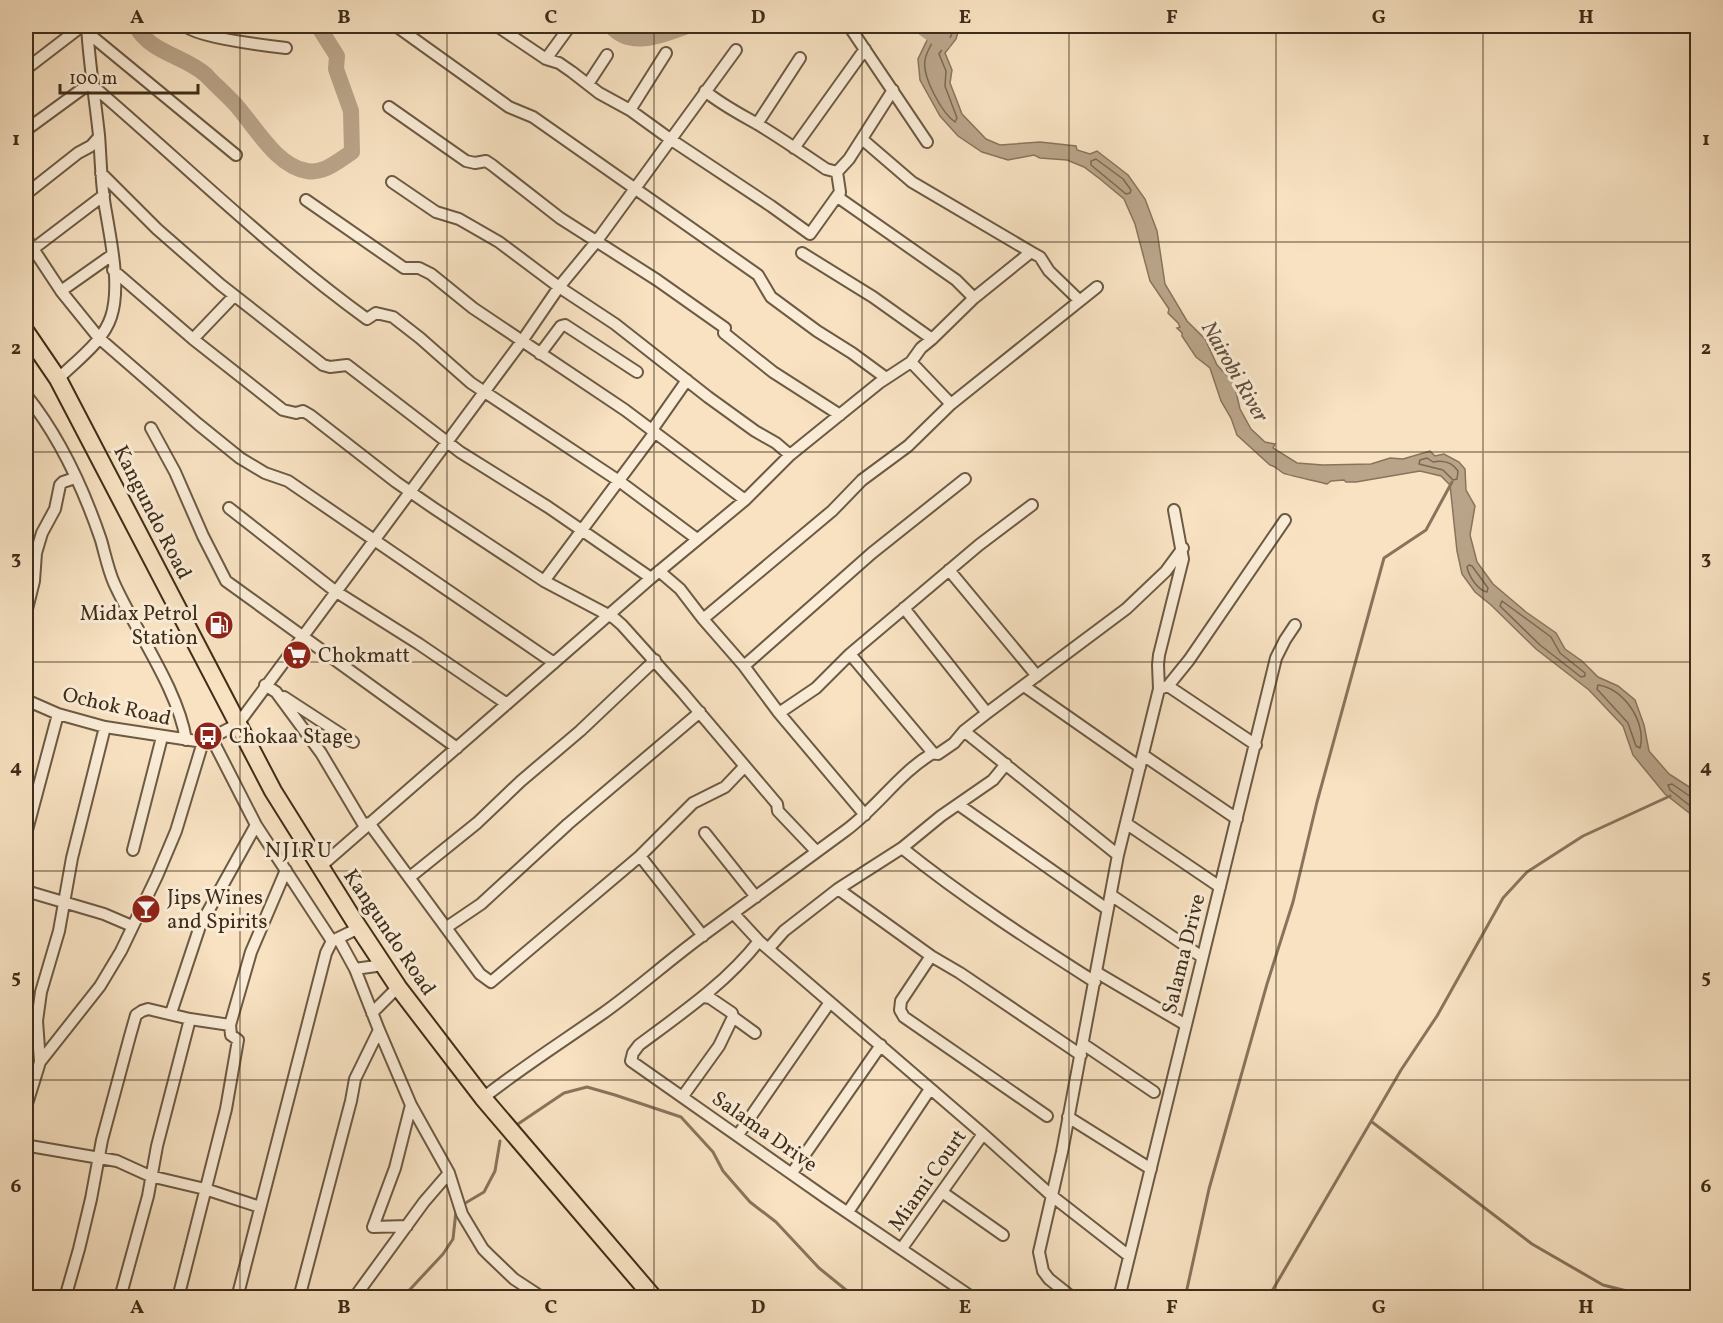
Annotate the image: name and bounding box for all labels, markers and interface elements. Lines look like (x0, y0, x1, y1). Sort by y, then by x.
text: A (130, 4, 144, 32)
text: B (337, 4, 351, 32)
text: C (545, 4, 558, 32)
text: D (751, 4, 765, 32)
text: E (959, 4, 971, 32)
text: F (1166, 4, 1178, 32)
text: G (1372, 4, 1386, 32)
text: H (1578, 4, 1594, 32)
scale bar (60, 57, 198, 95)
text: 100 m (69, 67, 118, 92)
text: 1 (12, 126, 20, 154)
text: 1 (1702, 126, 1710, 154)
water label: Nairobi River (1192, 316, 1276, 429)
text: 2 (11, 335, 21, 363)
text: 2 (1701, 335, 1711, 363)
street label: Kangundo Road (105, 441, 198, 585)
text: 3 (11, 545, 21, 573)
text: 3 (1701, 545, 1711, 573)
place label: Midax Petrol Station (80, 600, 198, 653)
fuel station icon: Midax Petrol Station (203, 609, 235, 641)
supermarket icon: Chokmatt (281, 639, 313, 671)
place label: Chokmatt (318, 642, 410, 671)
street label: Ochok Road (59, 681, 174, 734)
bus stop icon: Chokaa Stage (192, 720, 224, 752)
place label: Chokaa Stage (229, 723, 353, 752)
text: 4 (10, 754, 22, 782)
text: 4 (1700, 754, 1712, 782)
district label: NJIRU (265, 836, 333, 867)
street label: Kangundo Road (336, 864, 442, 1002)
place label: Jips Wines and Spirits (167, 884, 267, 937)
street label: Salama Drive (1155, 891, 1213, 1018)
bar icon: Jips Wines and Spirits (130, 893, 162, 925)
text: 5 (11, 964, 21, 992)
text: 5 (1701, 964, 1711, 992)
street label: Salama Drive (705, 1085, 823, 1179)
street label: Miami Court (882, 1124, 974, 1238)
text: 6 (11, 1173, 22, 1201)
text: 6 (1701, 1173, 1712, 1201)
text: A (130, 1294, 144, 1322)
text: B (337, 1294, 351, 1322)
text: C (545, 1294, 558, 1322)
text: D (751, 1294, 765, 1322)
text: E (959, 1294, 971, 1322)
text: F (1166, 1294, 1178, 1322)
text: G (1372, 1294, 1386, 1322)
text: H (1578, 1294, 1594, 1322)

